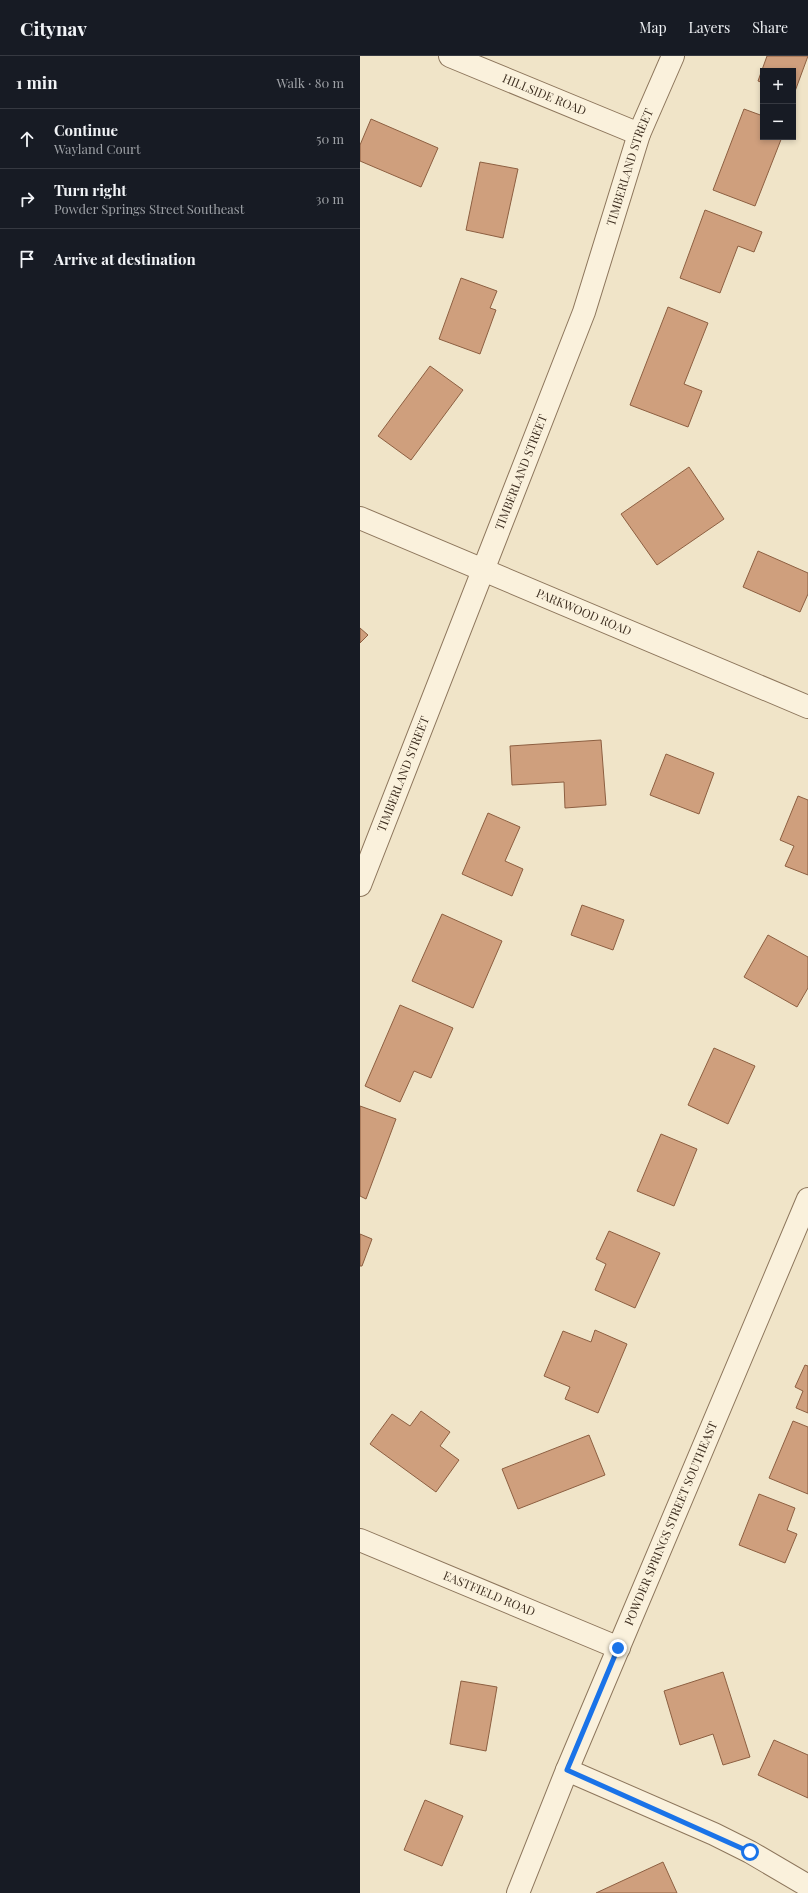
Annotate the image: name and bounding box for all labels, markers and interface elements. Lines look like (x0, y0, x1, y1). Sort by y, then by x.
text: Citynav (20, 15, 87, 41)
text: Map (639, 18, 667, 37)
text: Layers (689, 18, 730, 37)
text: Share (752, 18, 788, 37)
map controls (760, 68, 796, 140)
button: + (760, 68, 796, 104)
street label: HILLSIDE ROAD (500, 70, 589, 119)
text: 1 min (16, 71, 58, 93)
text: Walk · 80 m (276, 74, 344, 91)
button: − (760, 104, 796, 140)
street label: TIMBERLAND STREET (602, 105, 656, 228)
text: Continue (54, 120, 118, 140)
icon: ahead (16, 128, 38, 150)
text: 50 m (316, 130, 344, 147)
text: Wayland Court (54, 140, 141, 157)
text: Turn right (54, 180, 127, 200)
icon: right (16, 188, 38, 210)
text: 30 m (316, 190, 344, 207)
text: Powder Springs Street Southeast (54, 200, 244, 217)
icon: arrive (16, 248, 38, 270)
text: Arrive at destination (54, 249, 196, 269)
street label: TIMBERLAND STREET (491, 411, 550, 532)
street label: PARKWOOD ROAD (534, 584, 635, 639)
street label: TIMBERLAND STREET (373, 713, 432, 834)
street label: POWDER SPRINGS STREET SOUTHEAST (620, 1418, 721, 1628)
street label: EASTFIELD ROAD (441, 1567, 538, 1619)
route end (609, 1639, 627, 1657)
route start (741, 1843, 759, 1861)

